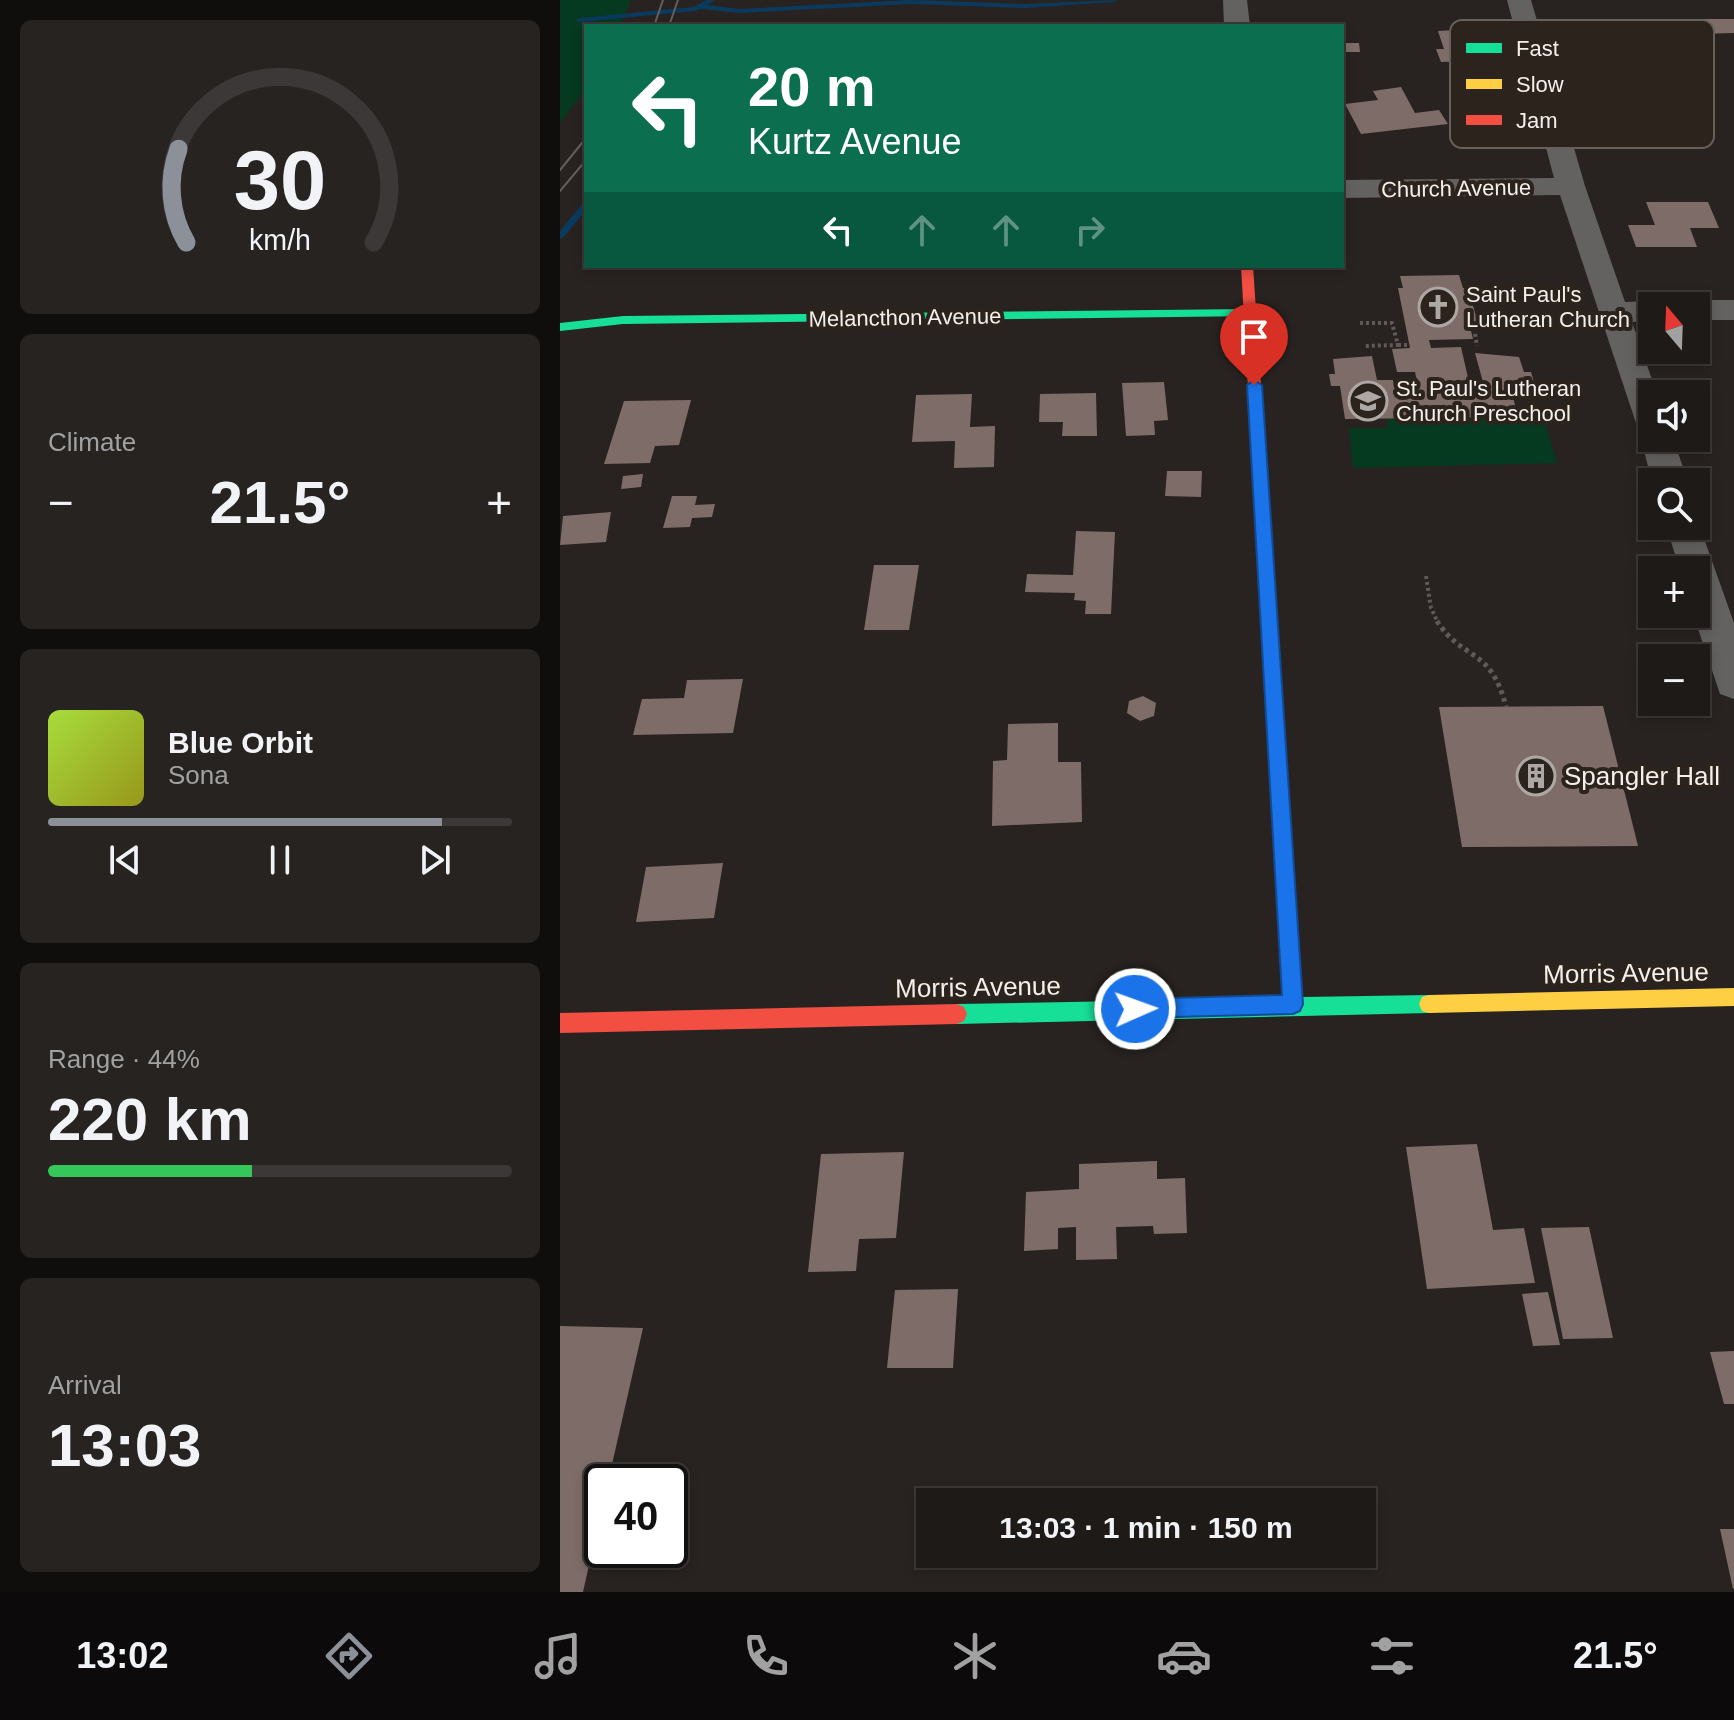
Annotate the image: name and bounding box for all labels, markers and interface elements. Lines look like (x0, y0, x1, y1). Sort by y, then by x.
legend (1450, 20, 1714, 148)
text: Fast (1516, 36, 1559, 61)
text: 20 m (748, 55, 876, 118)
icon: left (616, 56, 720, 160)
text: Slow (1516, 72, 1564, 97)
text: Jam (1516, 108, 1558, 133)
text: Kurtz Avenue (748, 121, 962, 162)
text: 30 (234, 134, 326, 227)
street label: Church Avenue (1381, 175, 1531, 202)
icon: left (816, 208, 860, 252)
icon: ahead (900, 208, 944, 252)
icon: ahead (984, 208, 1028, 252)
icon: right (1068, 208, 1112, 252)
text: km/h (249, 224, 311, 256)
place label: Saint Paul's Lutheran Church (1466, 282, 1630, 332)
church icon: Saint Paul's Lutheran Church (1417, 286, 1459, 328)
north arrow (1638, 292, 1710, 364)
map controls (1638, 292, 1710, 716)
street label: Melancthon Avenue (808, 303, 1002, 332)
pin (1220, 303, 1288, 385)
icon: arrive (1232, 315, 1276, 359)
place label: St. Paul's Lutheran Church Preschool (1396, 376, 1581, 426)
school or university icon: St. Paul's Lutheran Church Preschool (1347, 380, 1389, 422)
button: sound (1638, 380, 1710, 452)
text: Climate (48, 427, 136, 457)
button: search (1638, 468, 1710, 540)
text: 21.5° (210, 469, 350, 536)
text: − (48, 478, 74, 527)
text: + (486, 478, 512, 527)
button: + (1638, 556, 1710, 628)
button: − (1638, 644, 1710, 716)
text: Blue Orbit (168, 726, 313, 759)
building icon: Spangler Hall (1515, 755, 1557, 797)
text: Sona (168, 760, 229, 790)
place label: Spangler Hall (1564, 761, 1720, 791)
icon: previous (103, 838, 147, 882)
icon: pause (258, 838, 302, 882)
icon: next (413, 838, 457, 882)
street label: Morris Avenue (1543, 957, 1709, 989)
position arrow (1093, 967, 1177, 1051)
street label: Morris Avenue (895, 971, 1061, 1003)
text: Range · 44% (48, 1044, 200, 1074)
text: 220 km (48, 1086, 252, 1153)
text: Arrival (48, 1370, 122, 1400)
text: 13:03 (48, 1412, 201, 1479)
speed limit sign: 40 (584, 1464, 688, 1568)
text: 13:03 · 1 min · 150 m (999, 1511, 1293, 1544)
icon: directions (321, 1628, 377, 1684)
icon: music (530, 1628, 586, 1684)
icon: phone (738, 1628, 794, 1684)
icon: climate (947, 1628, 1003, 1684)
icon: car (1156, 1628, 1212, 1684)
icon: filters (1364, 1628, 1420, 1684)
text: 13:02 (76, 1635, 168, 1676)
text: 21.5° (1573, 1635, 1658, 1676)

